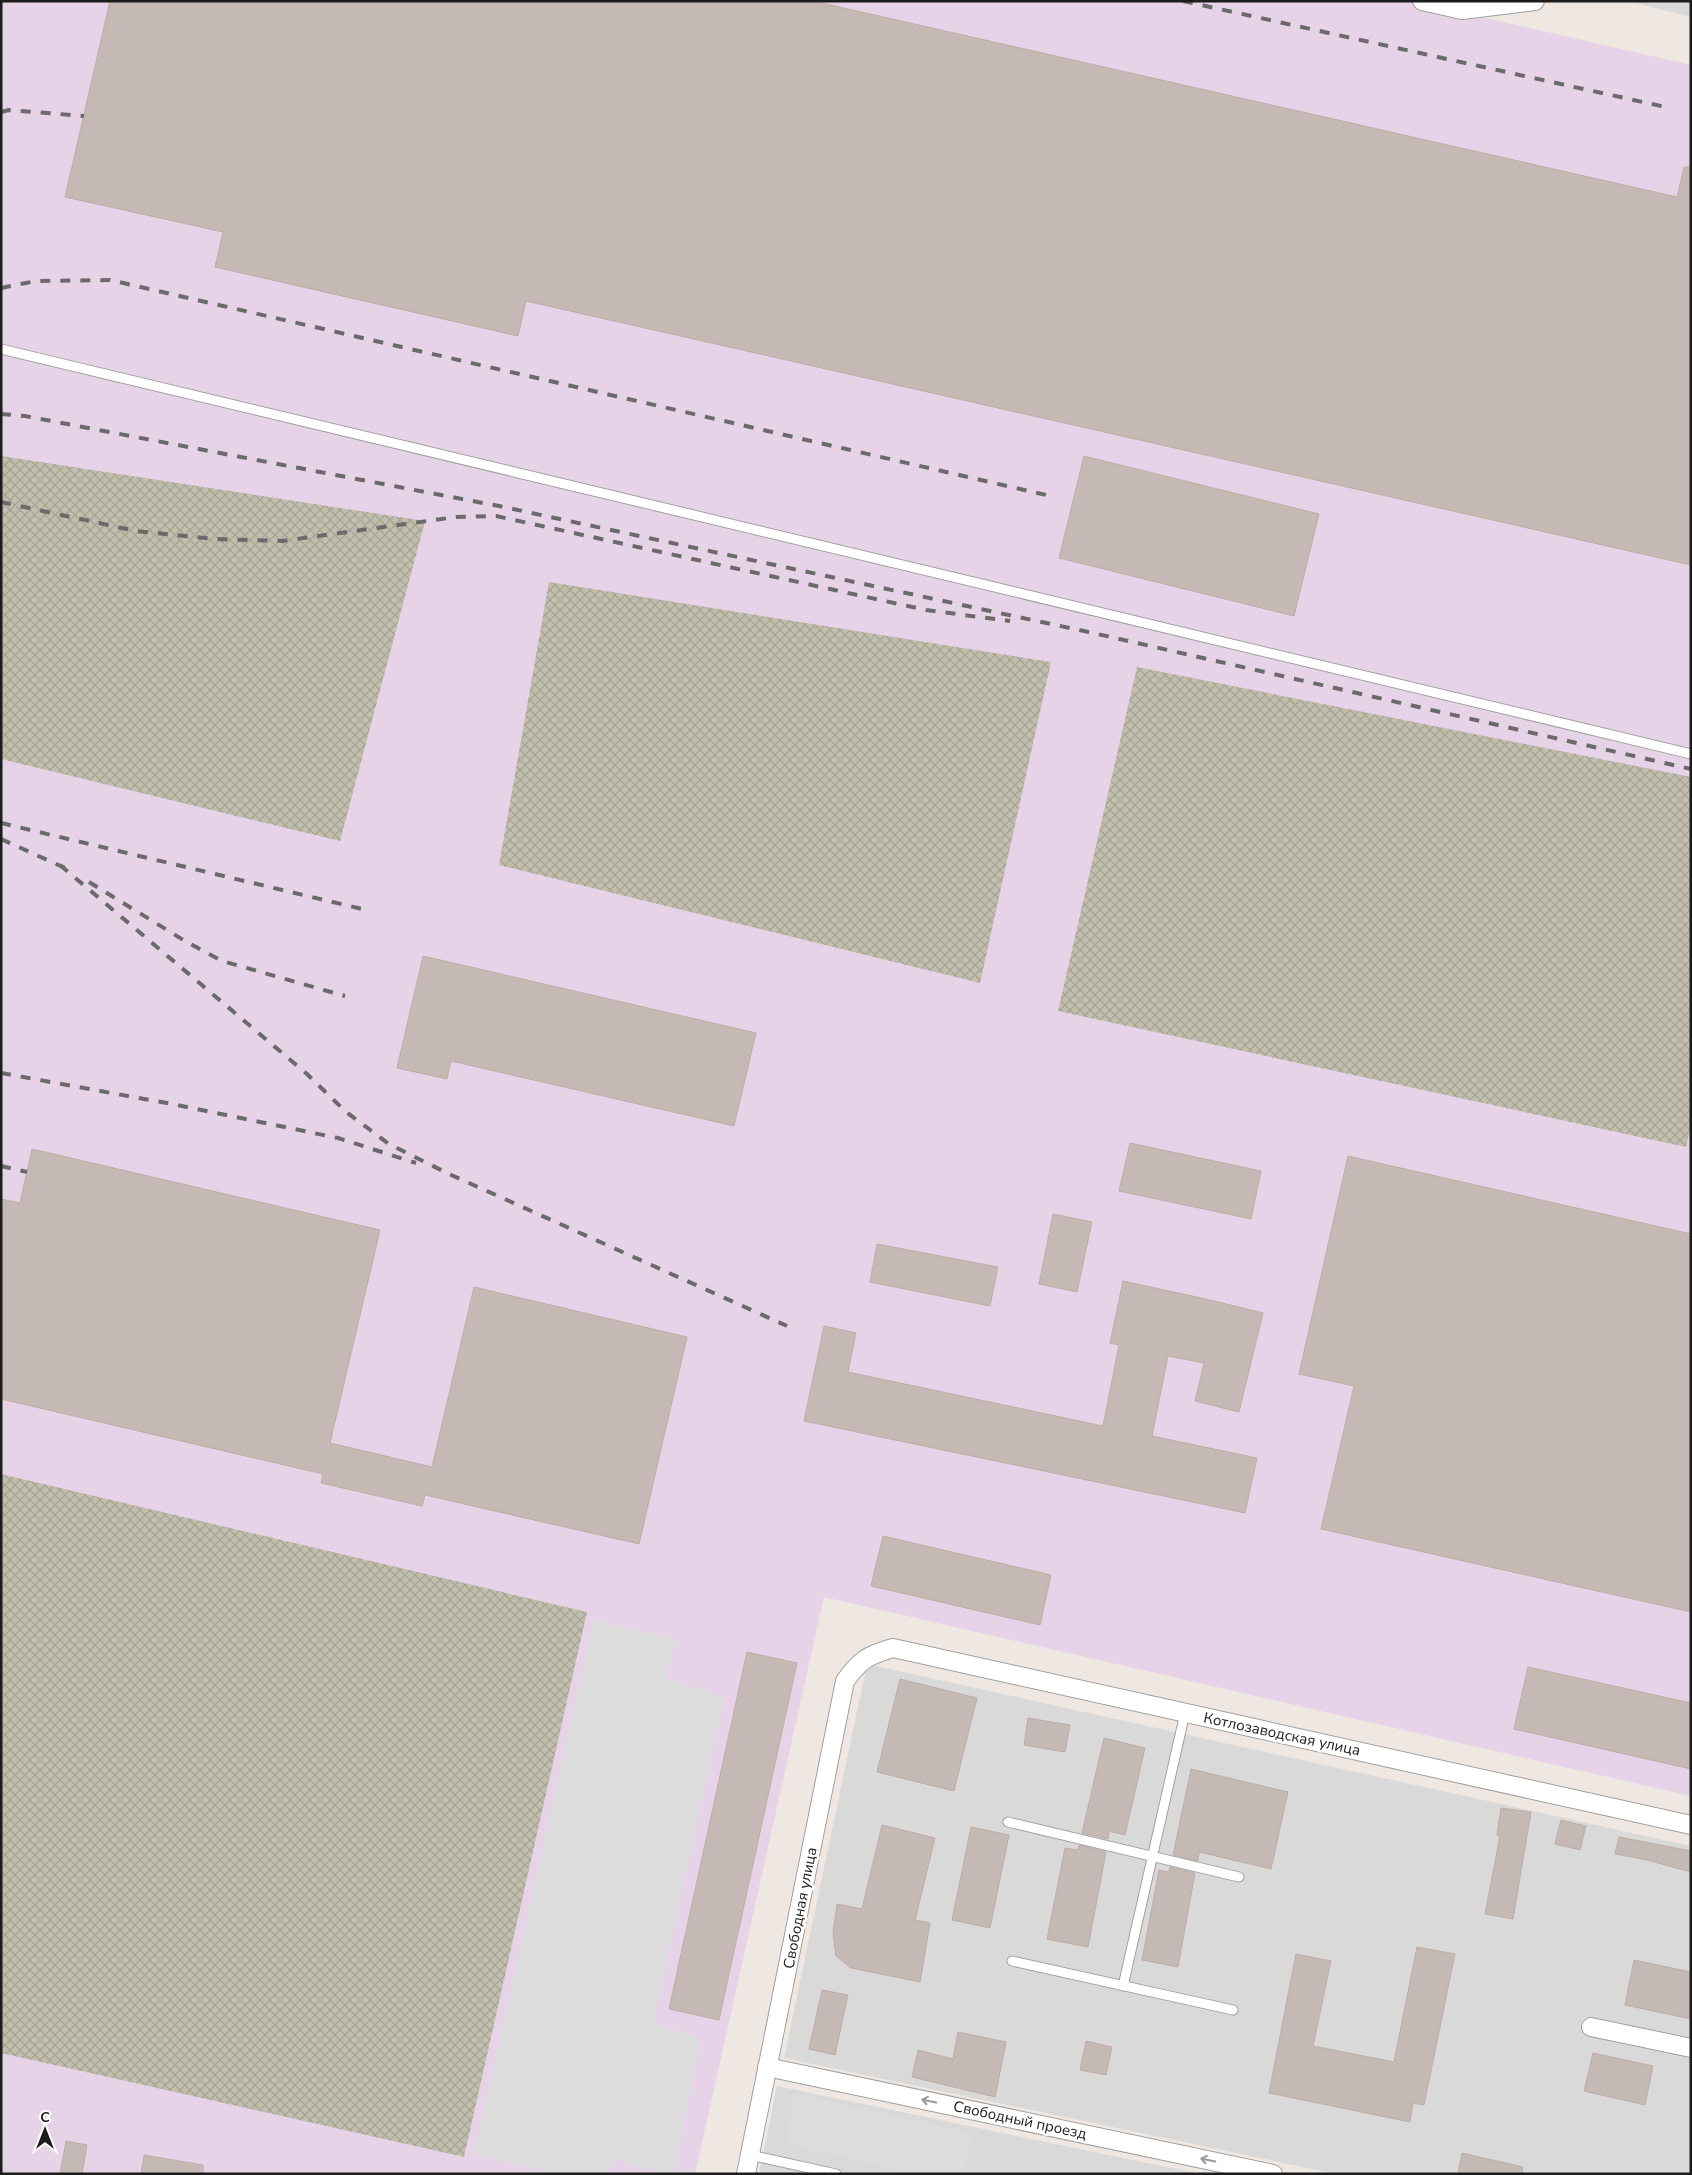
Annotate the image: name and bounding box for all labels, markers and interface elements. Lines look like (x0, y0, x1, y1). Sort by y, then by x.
street label: Котлозаводская улица (1202, 1708, 1362, 1760)
street label: Свободная улица (778, 1846, 822, 1970)
one-way arrow (921, 2096, 937, 2105)
street label: Свободный проезд (952, 2096, 1089, 2144)
north arrow (20, 2105, 70, 2155)
text: С (40, 2108, 50, 2127)
one-way arrow (1200, 2155, 1216, 2164)

